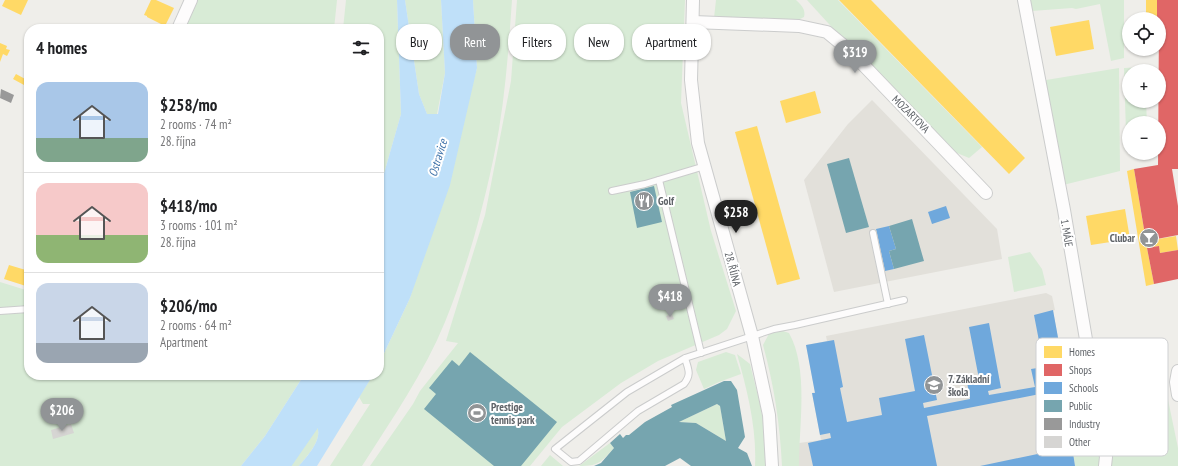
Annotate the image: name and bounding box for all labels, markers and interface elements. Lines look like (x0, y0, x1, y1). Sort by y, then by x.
map controls (1122, 12, 1166, 160)
button: locate (1122, 12, 1166, 56)
chip: Buy (396, 24, 442, 60)
chip: Rent (450, 24, 500, 60)
chip: Filters (508, 24, 566, 60)
chip: New (574, 24, 624, 60)
chip: Apartment (632, 24, 711, 60)
text: 4 homes (36, 37, 87, 59)
icon: filters (350, 37, 372, 59)
pin: $319 (831, 40, 879, 74)
text: $319 (843, 44, 867, 61)
button: + (1122, 64, 1166, 108)
street label: MOZARTOVA (889, 92, 933, 136)
text: $258/mo (160, 94, 217, 116)
icon: home (68, 98, 116, 146)
text: 2 rooms · 74 m² (160, 116, 232, 133)
button: − (1122, 116, 1166, 160)
text: 28. října (160, 133, 196, 150)
water label: Ostravice (425, 136, 451, 178)
restaurant icon: Golf (633, 190, 655, 212)
place label: Golf (658, 194, 675, 208)
text: $418/mo (160, 195, 217, 217)
icon: home (68, 199, 116, 247)
pin: $258 (712, 200, 760, 234)
text: $258 (724, 204, 748, 221)
text: 3 rooms · 101 m² (160, 217, 238, 234)
street label: 1. MÁJE (1058, 218, 1076, 248)
bar icon: Clubar (1138, 227, 1160, 249)
place label: Clubar (1110, 231, 1136, 245)
text: 28. října (160, 234, 196, 251)
street label: 28. ŘÍJNA (722, 250, 745, 289)
pin: $418 (646, 284, 694, 318)
text: $418 (658, 288, 682, 305)
text: $206/mo (160, 295, 217, 317)
icon: home (68, 299, 116, 347)
text: 2 rooms · 64 m² (160, 317, 232, 334)
text: Apartment (160, 334, 208, 351)
legend (1036, 338, 1168, 456)
text: Homes (1069, 345, 1095, 359)
text: Shops (1069, 363, 1092, 377)
place label: 7. Základní škola (948, 372, 990, 399)
school or university icon: 7. Základní škola (923, 374, 945, 396)
text: Schools (1069, 381, 1099, 395)
pin: $206 (38, 398, 86, 432)
text: Public (1069, 399, 1092, 413)
place label: Prestige tennis park (491, 400, 535, 427)
text: $206 (50, 402, 74, 419)
sports icon: Prestige tennis park (466, 402, 488, 424)
text: Industry (1069, 417, 1101, 431)
text: Other (1069, 435, 1090, 449)

